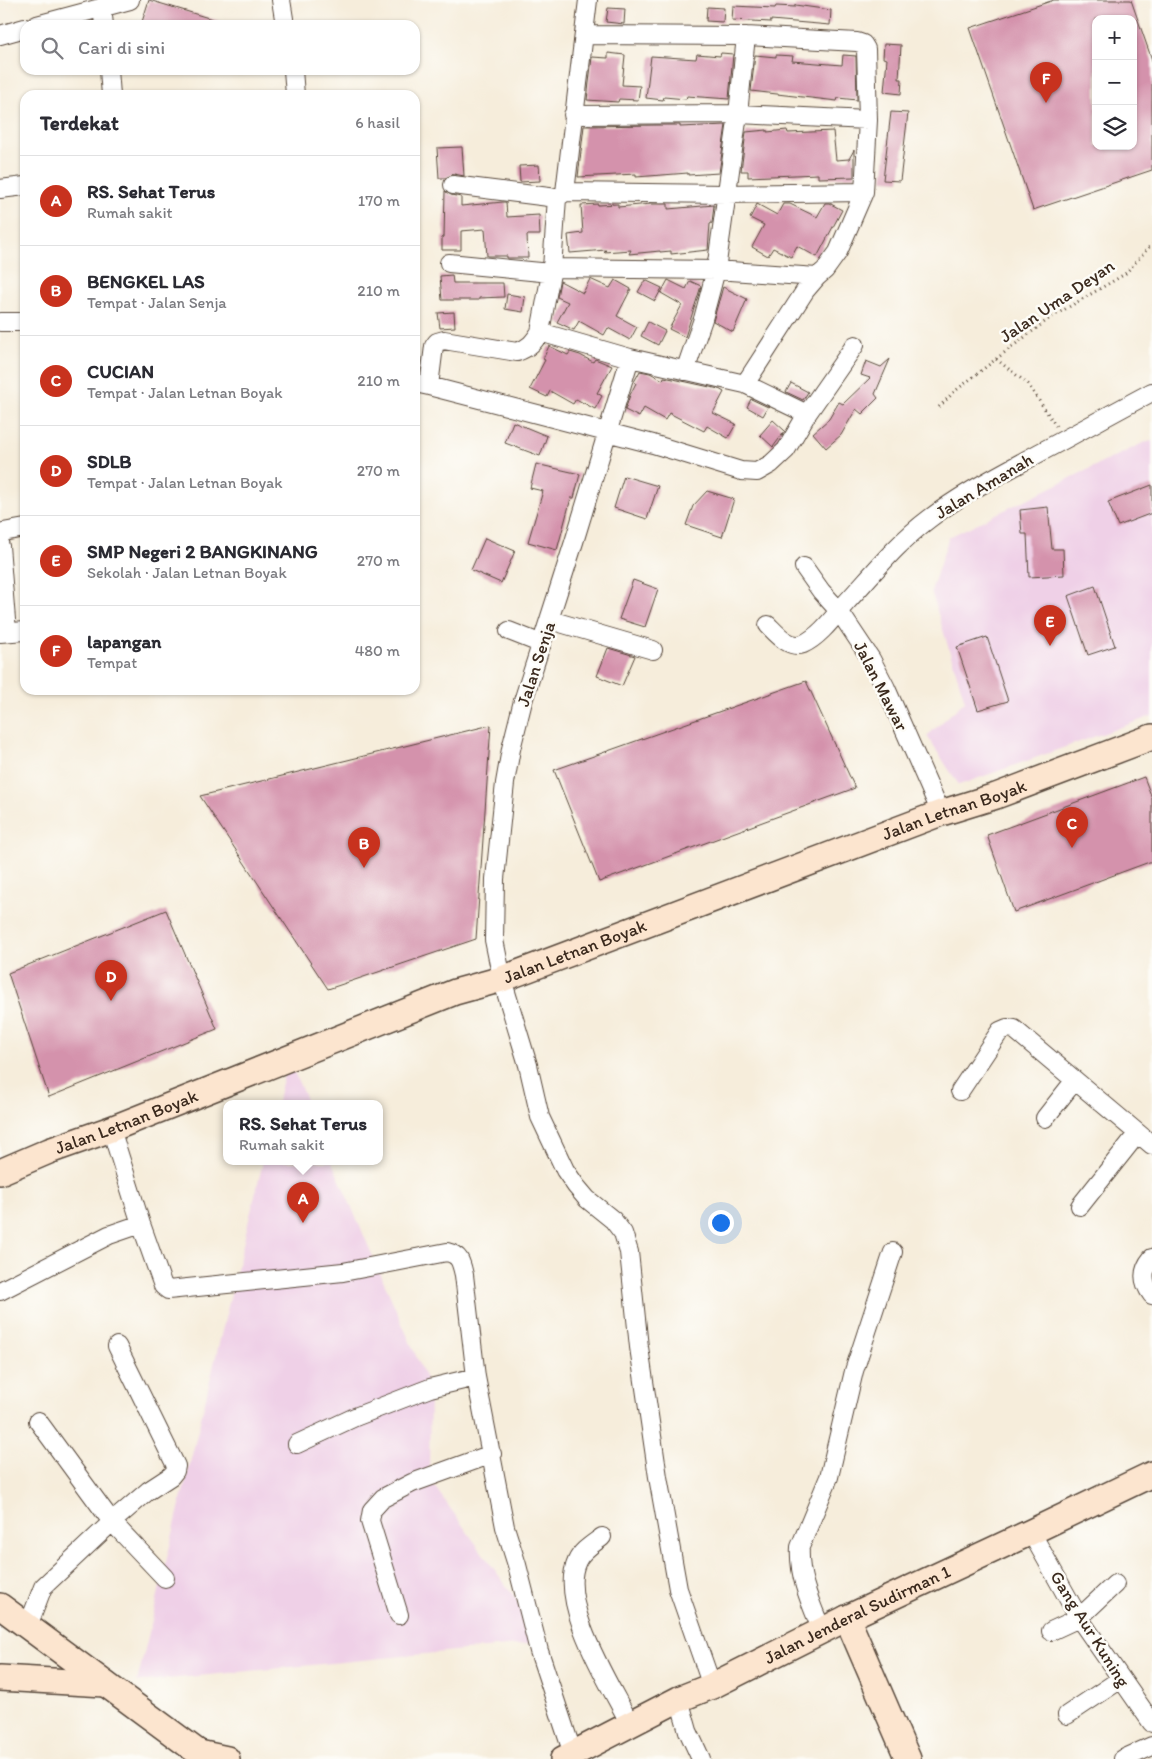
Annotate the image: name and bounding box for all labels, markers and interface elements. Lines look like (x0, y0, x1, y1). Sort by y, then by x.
map controls (1092, 15, 1137, 150)
button: + (1092, 15, 1137, 60)
search box (20, 20, 420, 75)
icon: search (38, 34, 66, 62)
text: Cari di sini (78, 36, 165, 59)
button: − (1092, 60, 1137, 105)
pin: F (1030, 62, 1062, 103)
button: layers (1092, 105, 1137, 150)
text: Terdekat (40, 110, 119, 135)
text: 6 hasil (355, 113, 400, 132)
text: RS. Sehat Terus (87, 180, 215, 203)
text: A (51, 191, 61, 210)
text: 170 m (358, 191, 400, 210)
text: Rumah sakit (87, 203, 172, 222)
street label: Jalan Uma Deyan (996, 254, 1119, 347)
text: BENGKEL LAS (87, 270, 205, 293)
text: B (51, 281, 61, 300)
text: 210 m (357, 281, 400, 300)
text: Tempat · Jalan Senja (87, 293, 227, 312)
text: CUCIAN (87, 360, 154, 383)
text: C (51, 371, 61, 390)
text: 210 m (357, 371, 400, 390)
text: Tempat · Jalan Letnan Boyak (87, 383, 283, 402)
street label: Jalan Amanah (931, 448, 1037, 524)
text: SDLB (87, 450, 132, 473)
text: D (51, 461, 61, 480)
text: 270 m (357, 461, 400, 480)
text: Tempat · Jalan Letnan Boyak (87, 473, 283, 492)
text: SMP Negeri 2 BANGKINANG (87, 540, 318, 563)
text: E (52, 551, 60, 570)
text: 270 m (357, 551, 400, 570)
text: Sekolah · Jalan Letnan Boyak (87, 563, 287, 582)
pin: E (1034, 605, 1066, 646)
street label: Jalan Senja (512, 618, 560, 709)
text: lapangan (87, 630, 162, 653)
street label: Jalan Mawar (849, 637, 913, 735)
text: F (52, 641, 60, 660)
text: 480 m (355, 641, 400, 660)
text: Tempat (87, 653, 137, 672)
street label: Jalan Letnan Boyak (879, 774, 1030, 845)
pin: C (1056, 807, 1088, 848)
pin: B (348, 827, 380, 868)
street label: Jalan Letnan Boyak (500, 914, 650, 988)
pin: D (95, 960, 127, 1001)
street label: Jalan Letnan Boyak (52, 1084, 202, 1159)
popup (223, 1100, 383, 1165)
text: RS. Sehat Terus (239, 1112, 367, 1135)
text: Rumah sakit (239, 1135, 324, 1154)
pin: A (287, 1182, 319, 1223)
your location (708, 1210, 734, 1236)
street label: Jalan Jenderal Sudirman 1 (761, 1560, 954, 1669)
street label: Gang Aur Kuning (1045, 1567, 1135, 1692)

